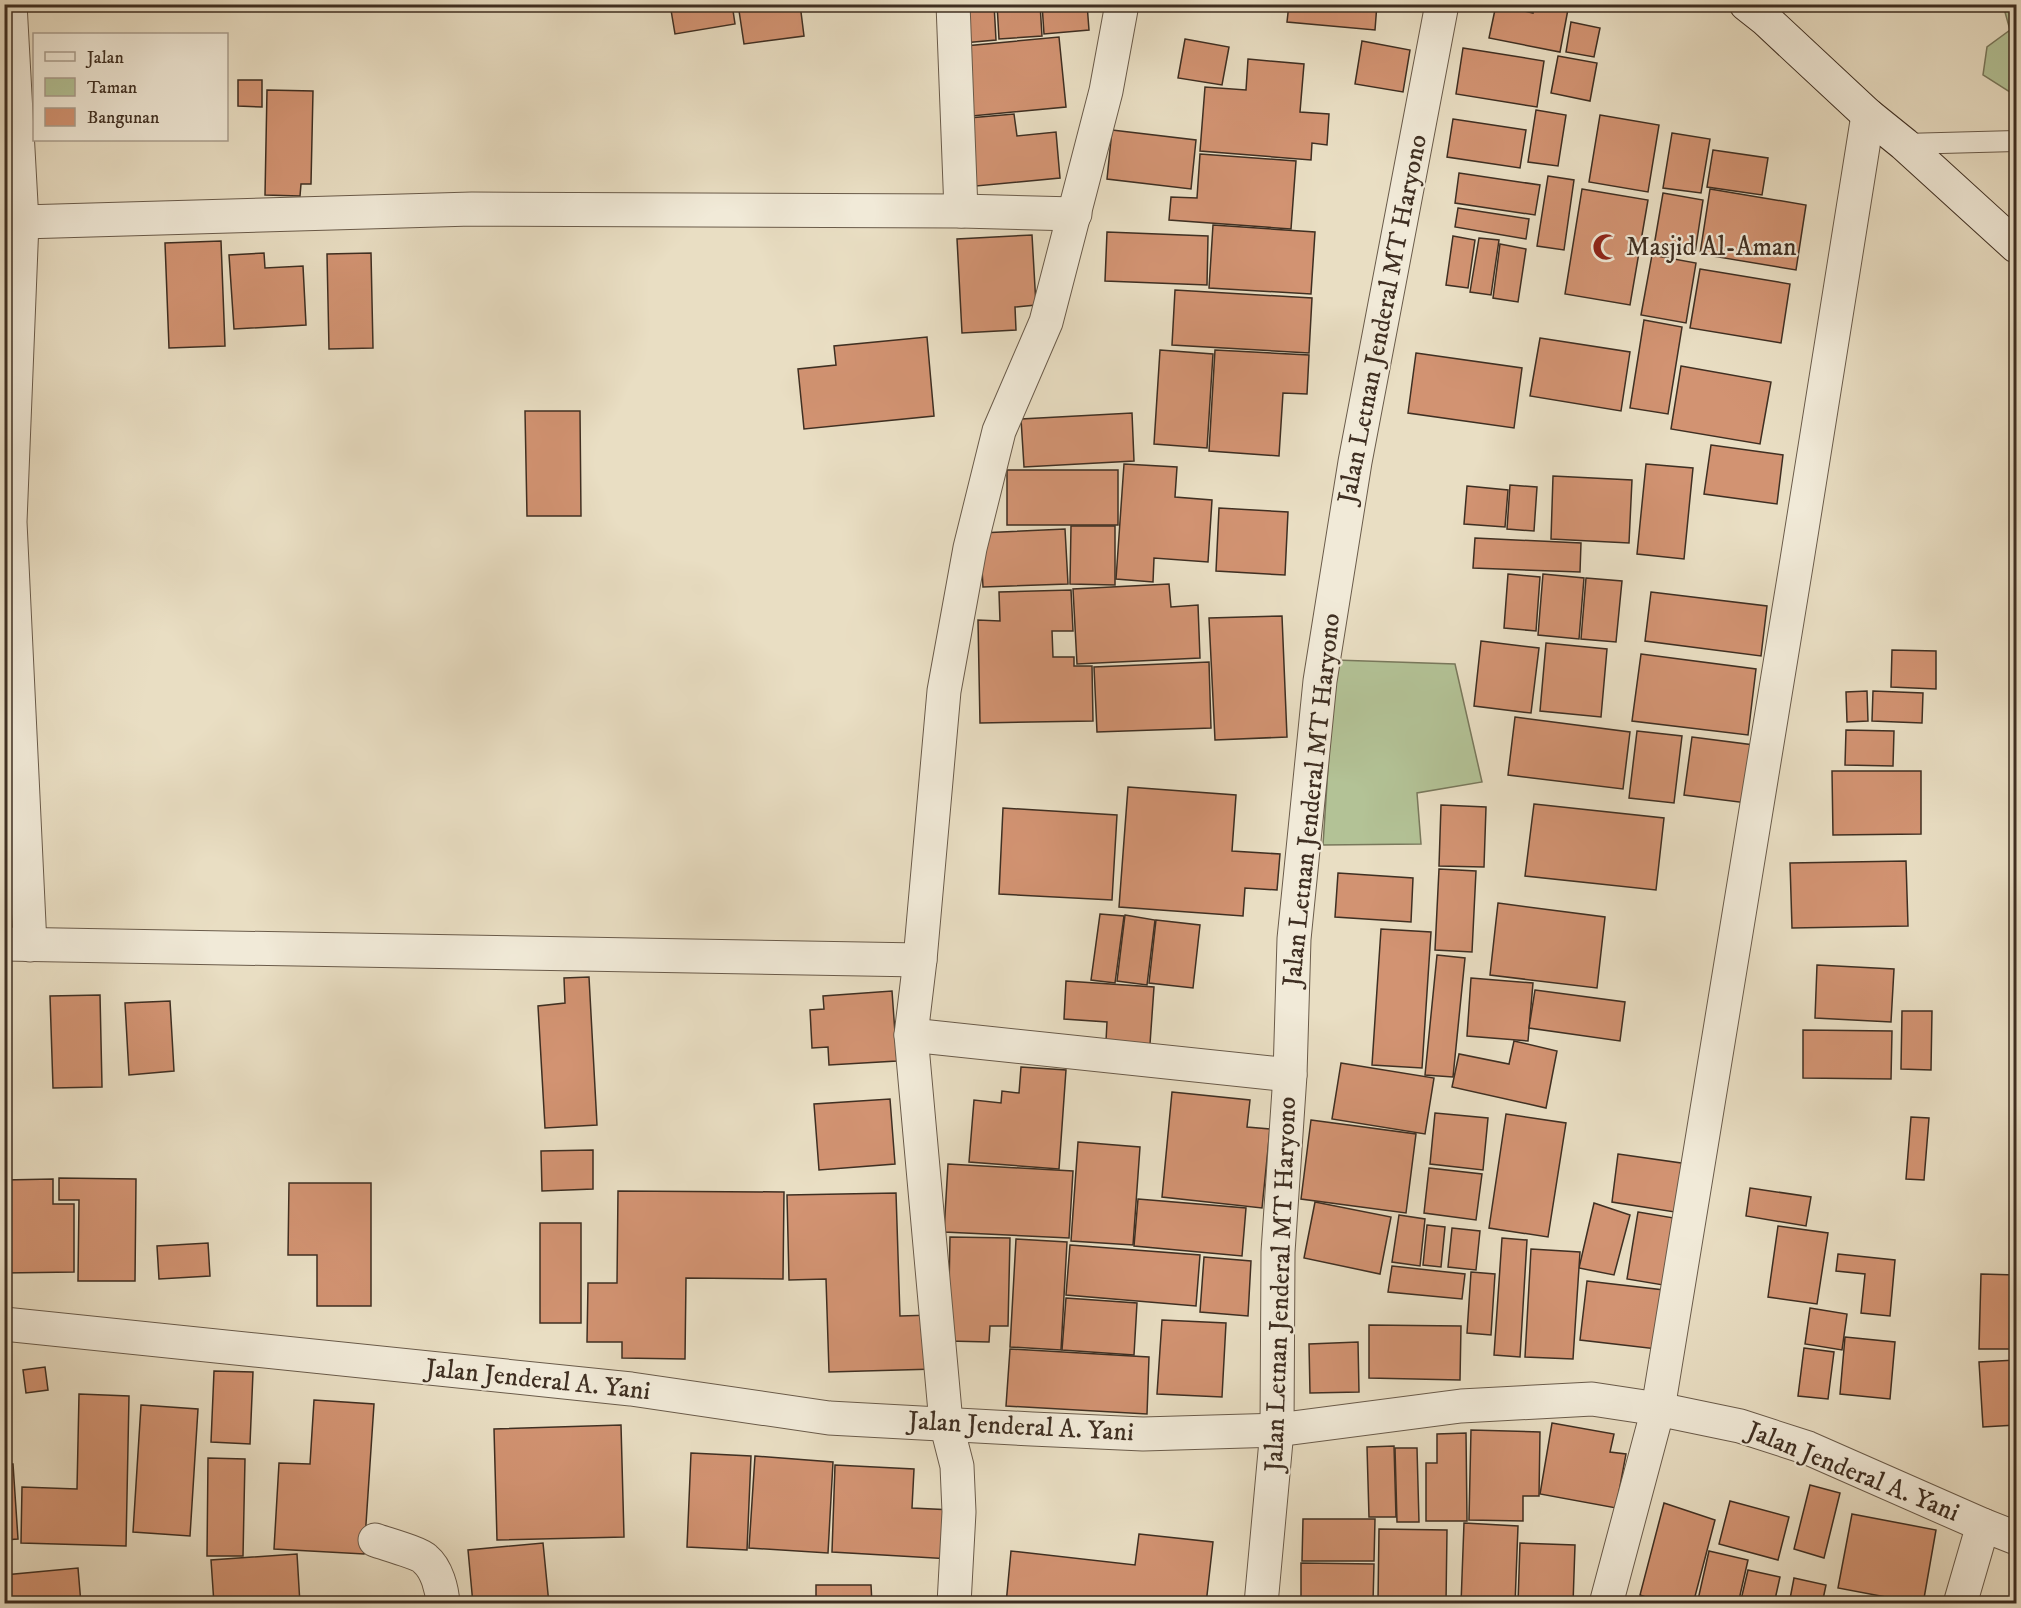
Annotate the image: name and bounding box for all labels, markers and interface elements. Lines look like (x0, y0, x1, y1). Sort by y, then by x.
legend (33, 33, 228, 141)
text: Jalan (85, 47, 125, 69)
text: Taman (87, 77, 138, 99)
text: Bangunan (87, 107, 160, 129)
street label: Jalan Letnan Jenderal MT Haryono (1331, 132, 1435, 508)
place label: Masjid Al-Aman (1626, 231, 1797, 264)
mosque icon: Masjid Al-Aman (1591, 232, 1621, 262)
street label: Jalan Letnan Jenderal MT Haryono (1276, 612, 1348, 990)
street label: Jalan Letnan Jenderal MT Haryono (1258, 1096, 1304, 1474)
street label: Jalan Jenderal A. Yani (422, 1352, 652, 1408)
street label: Jalan Jenderal A. Yani (905, 1405, 1135, 1449)
street label: Jalan Jenderal A. Yani (1740, 1414, 1964, 1530)

